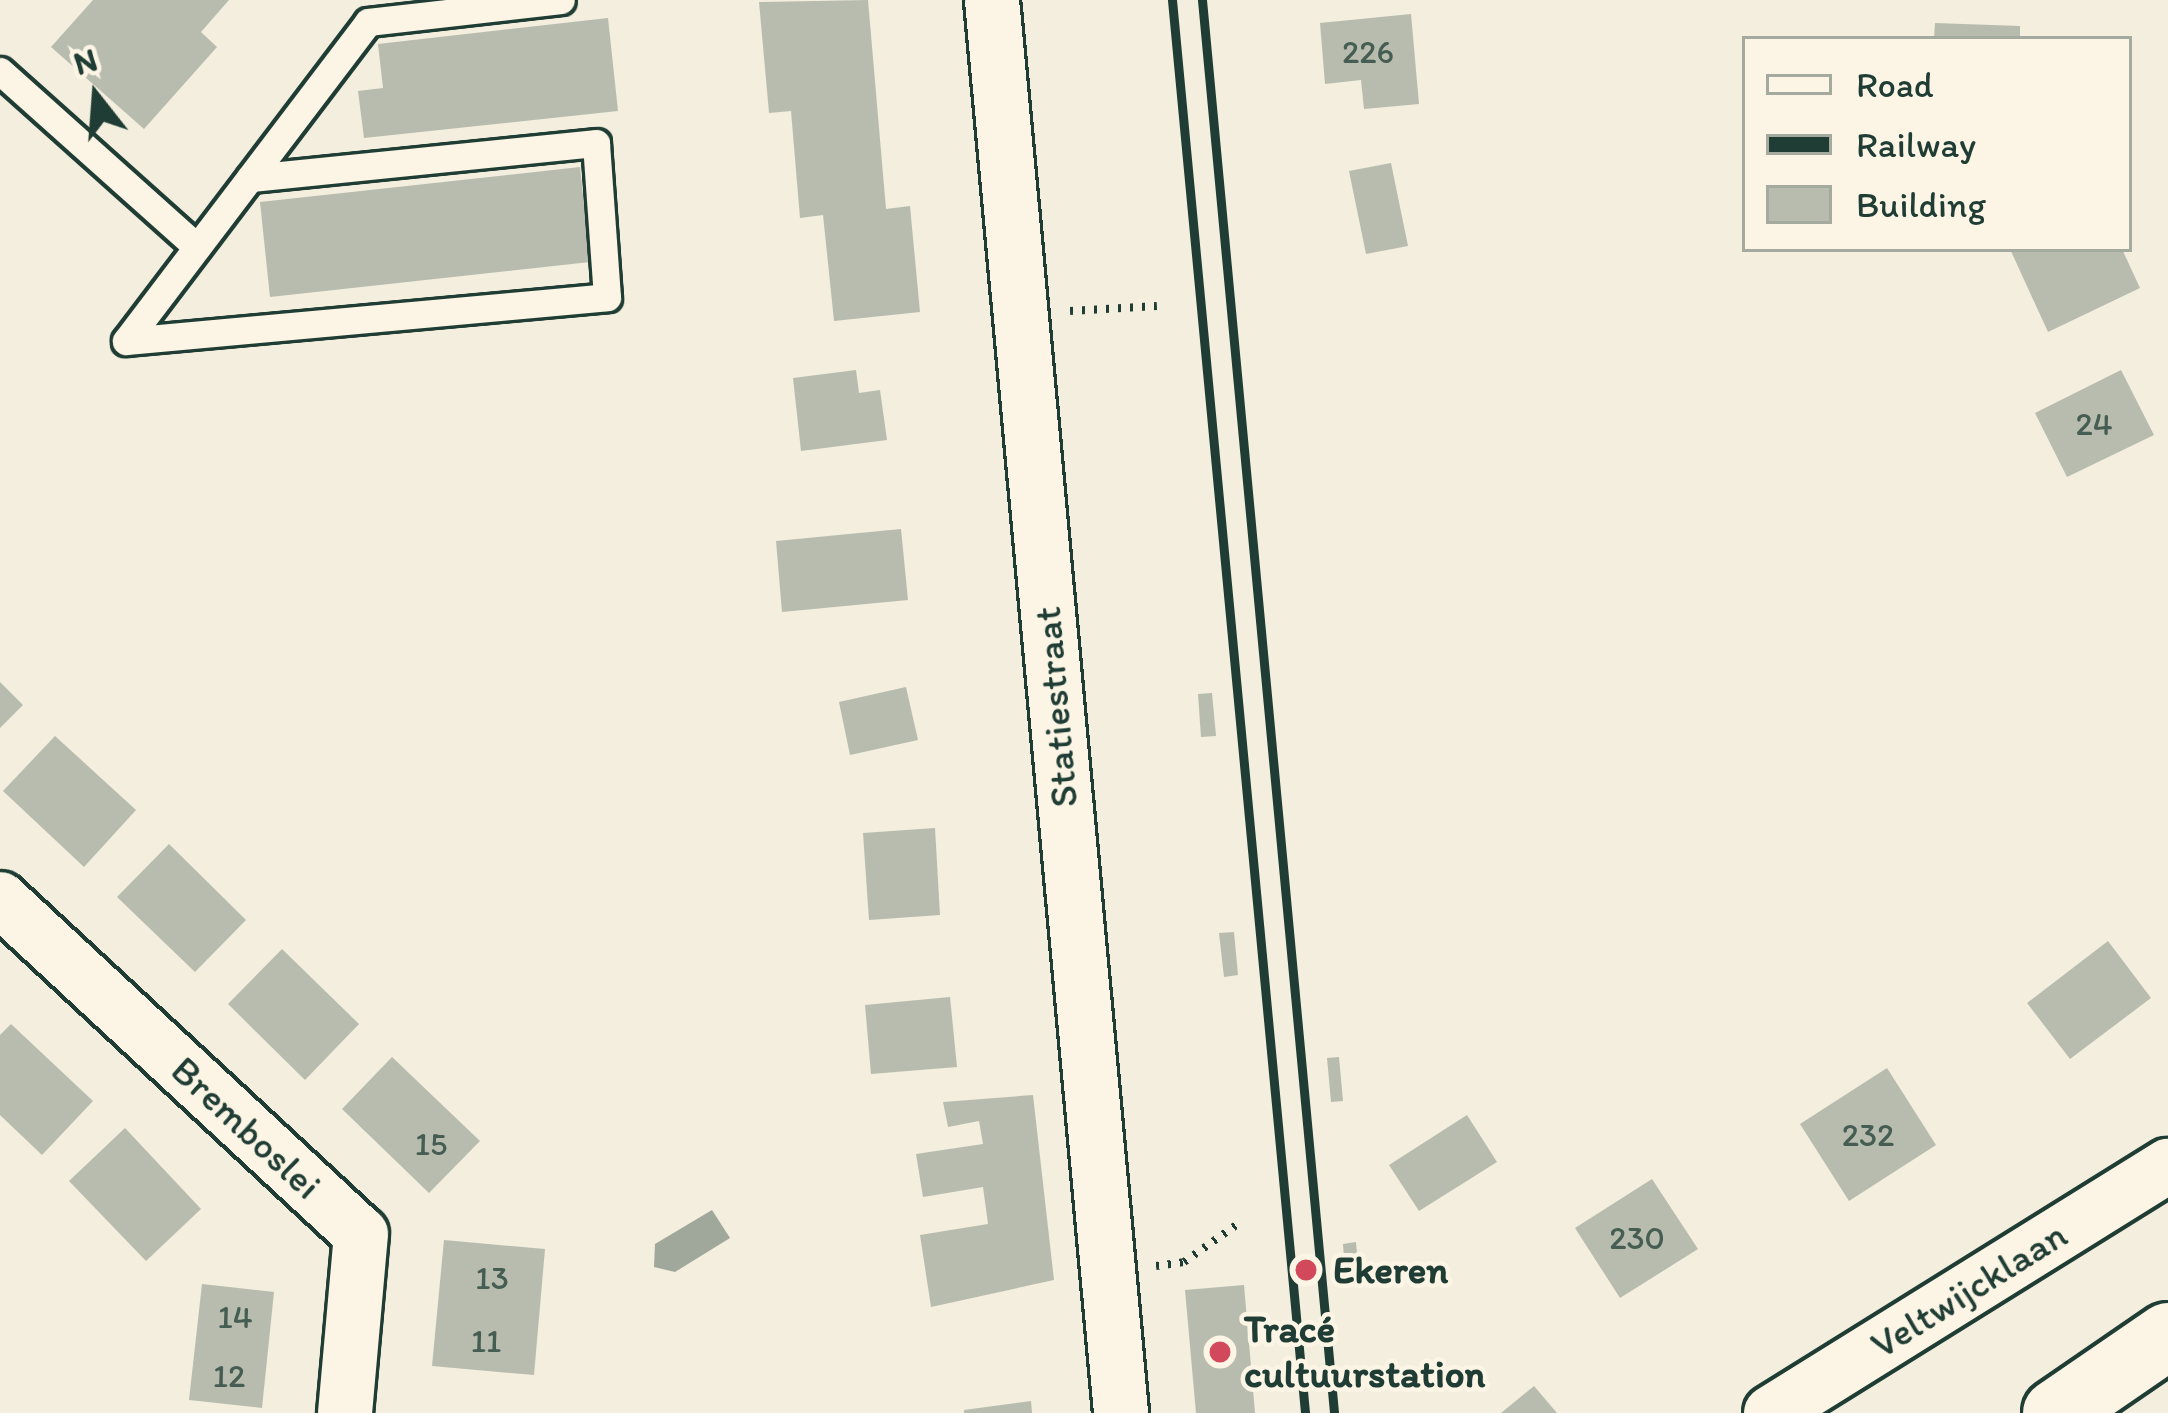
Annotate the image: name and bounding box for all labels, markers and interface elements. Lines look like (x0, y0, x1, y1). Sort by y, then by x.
house number: 226 (1342, 32, 1394, 72)
north arrow (36, 36, 156, 156)
legend (1742, 36, 2132, 252)
text: N (69, 39, 102, 83)
text: Road (1856, 63, 1934, 106)
text: Railway (1856, 123, 1976, 166)
text: Building (1856, 183, 1986, 226)
house number: 24 (2075, 404, 2113, 444)
street label: Statiestraat (1024, 605, 1088, 809)
street label: Bremboslei (161, 1047, 331, 1209)
house number: 232 (1842, 1115, 1894, 1155)
house number: 15 (415, 1124, 447, 1164)
street label: Veltwijcklaan (1862, 1211, 2076, 1369)
house number: 230 (1609, 1218, 1665, 1258)
place label: Ekeren (1333, 1247, 1448, 1293)
marker: Ekeren (1290, 1254, 1322, 1286)
house number: 13 (475, 1258, 509, 1298)
house number: 14 (217, 1297, 253, 1337)
place label: Tracé cultuurstation (1244, 1307, 1485, 1398)
house number: 11 (471, 1321, 501, 1361)
marker: Tracé cultuurstation (1207, 1339, 1233, 1365)
house number: 12 (213, 1356, 245, 1396)

